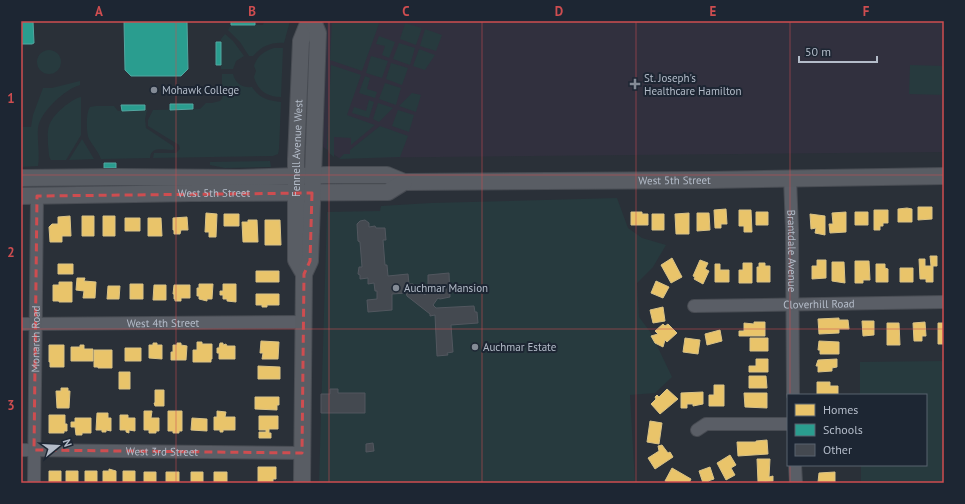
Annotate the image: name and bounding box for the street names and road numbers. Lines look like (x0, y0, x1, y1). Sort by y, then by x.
street label: Fennell Avenue West (289, 99, 306, 197)
street label: West 5th Street (638, 173, 711, 187)
street label: West 5th Street (178, 186, 250, 200)
street label: Brantdale Avenue (784, 209, 799, 293)
street label: Cloverhill Road (783, 296, 855, 312)
street label: Monarch Road (28, 305, 43, 373)
street label: West 4th Street (127, 316, 200, 330)
street label: West 3rd Street (126, 444, 198, 459)

